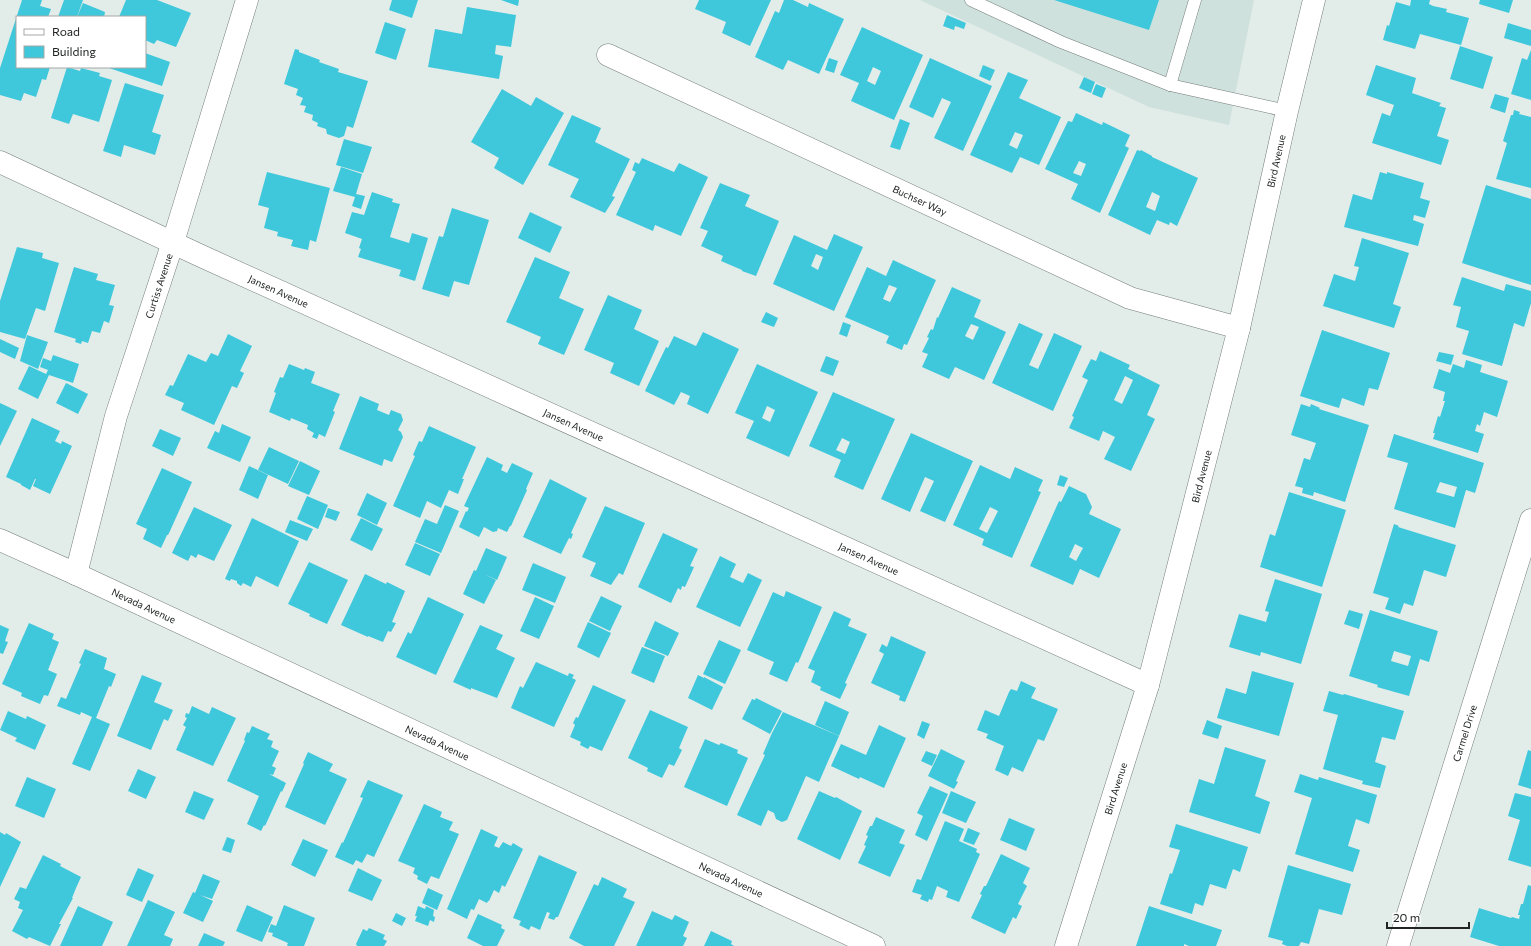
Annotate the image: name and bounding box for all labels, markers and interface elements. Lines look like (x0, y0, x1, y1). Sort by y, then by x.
legend (16, 16, 146, 68)
text: Road (52, 24, 80, 38)
text: Building (52, 44, 96, 58)
street label: Bird Avenue (1264, 133, 1288, 189)
street label: Buchser Way (891, 182, 949, 218)
street label: Curtiss Avenue (142, 252, 175, 320)
street label: Jansen Avenue (247, 272, 311, 310)
street label: Jansen Avenue (542, 406, 606, 444)
street label: Bird Avenue (1189, 449, 1214, 504)
street label: Jansen Avenue (837, 540, 901, 577)
street label: Nevada Avenue (110, 586, 178, 626)
street label: Carmel Drive (1450, 703, 1479, 763)
street label: Nevada Avenue (403, 722, 471, 763)
street label: Bird Avenue (1102, 761, 1129, 816)
street label: Nevada Avenue (697, 859, 765, 899)
scale bar (1387, 904, 1469, 930)
text: 20 m (1393, 910, 1420, 924)

